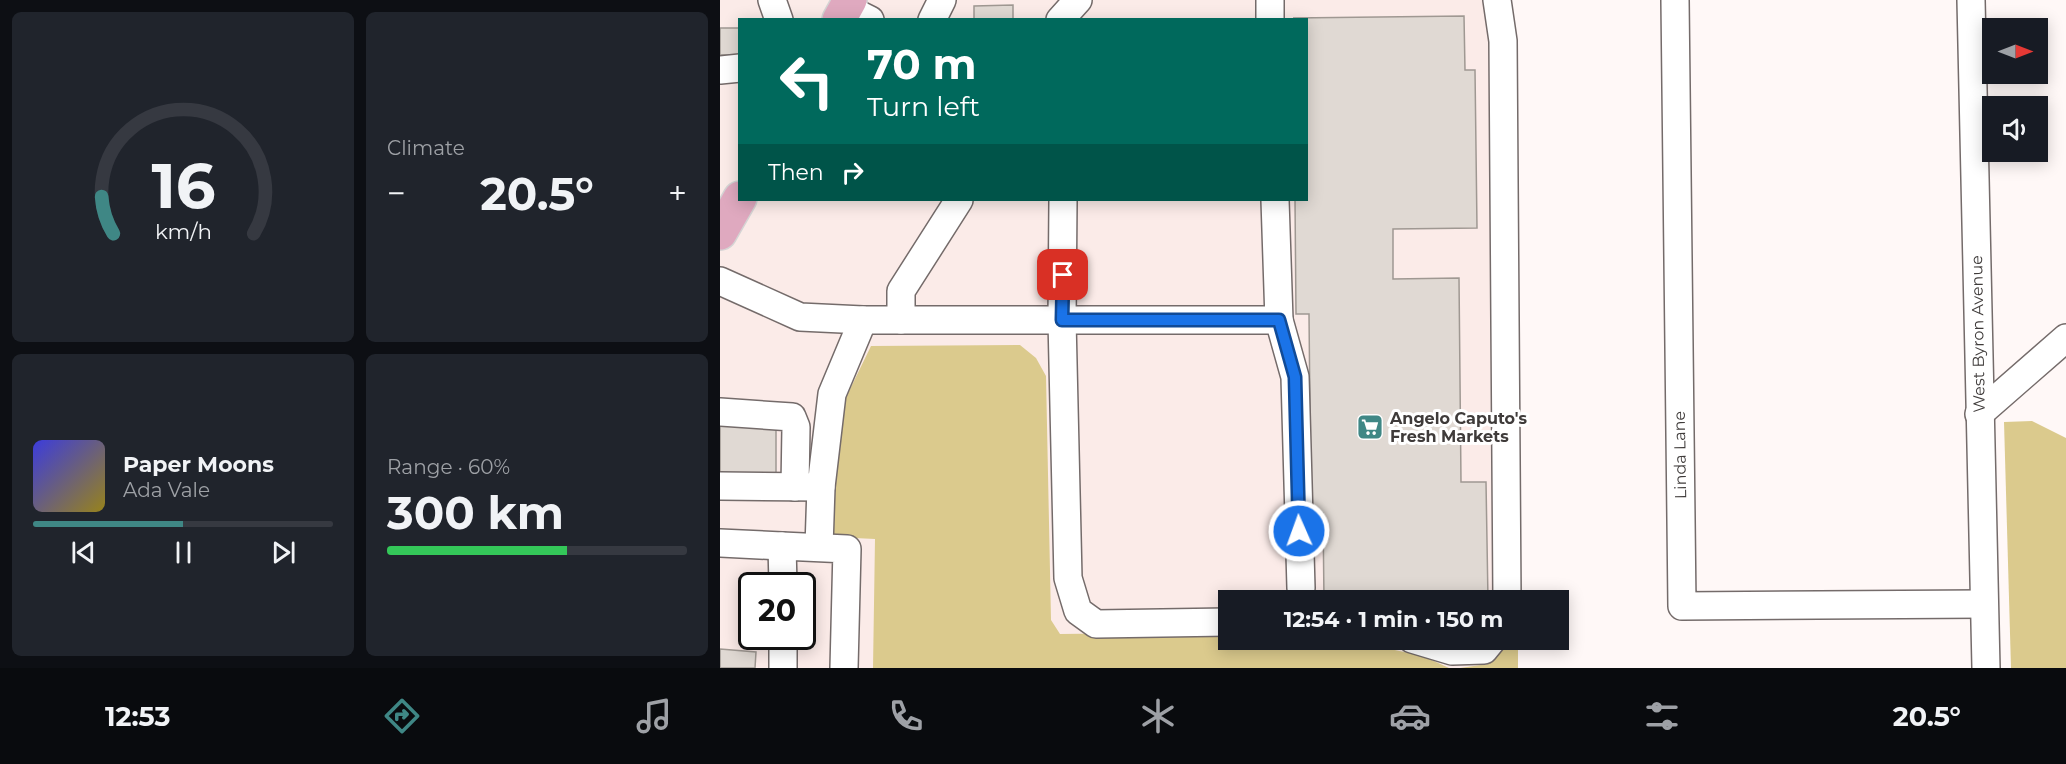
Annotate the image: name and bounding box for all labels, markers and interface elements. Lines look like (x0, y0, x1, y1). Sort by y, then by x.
north arrow (1982, 18, 2048, 84)
map controls (1982, 18, 2048, 162)
text: 70 m (867, 38, 977, 90)
icon: left (768, 42, 846, 120)
text: Turn left (867, 90, 980, 123)
button: sound (1982, 96, 2048, 162)
text: Climate (387, 136, 465, 160)
text: 16 (151, 148, 215, 224)
icon: right (836, 156, 869, 189)
text: Then (768, 159, 824, 186)
text: 20.5° (480, 166, 594, 221)
text: − (387, 173, 406, 213)
text: + (668, 173, 687, 213)
text: km/h (154, 218, 212, 244)
pin (1037, 249, 1088, 300)
street label: West Byron Avenue (1967, 255, 1989, 413)
icon: arrive (1046, 258, 1079, 291)
place label: Angelo Caputo's Fresh Markets (1389, 409, 1528, 446)
street label: Linda Lane (1670, 411, 1690, 499)
supermarket icon: Angelo Caputo's Fresh Markets (1355, 412, 1385, 442)
text: Paper Moons (123, 451, 274, 478)
text: Range · 60% (387, 455, 510, 479)
text: Ada Vale (123, 478, 210, 502)
text: 300 km (387, 485, 564, 540)
position arrow (1267, 499, 1331, 563)
icon: previous (67, 536, 100, 569)
icon: pause (167, 536, 200, 569)
icon: next (267, 536, 300, 569)
speed limit sign: 20 (738, 572, 816, 650)
text: 12:54 · 1 min · 150 m (1284, 606, 1503, 633)
icon: directions (381, 695, 423, 737)
icon: music (633, 695, 675, 737)
icon: phone (885, 695, 927, 737)
icon: climate (1137, 695, 1179, 737)
icon: car (1389, 695, 1431, 737)
icon: filters (1641, 695, 1683, 737)
text: 12:53 (105, 700, 171, 733)
text: 20.5° (1893, 700, 1961, 733)

